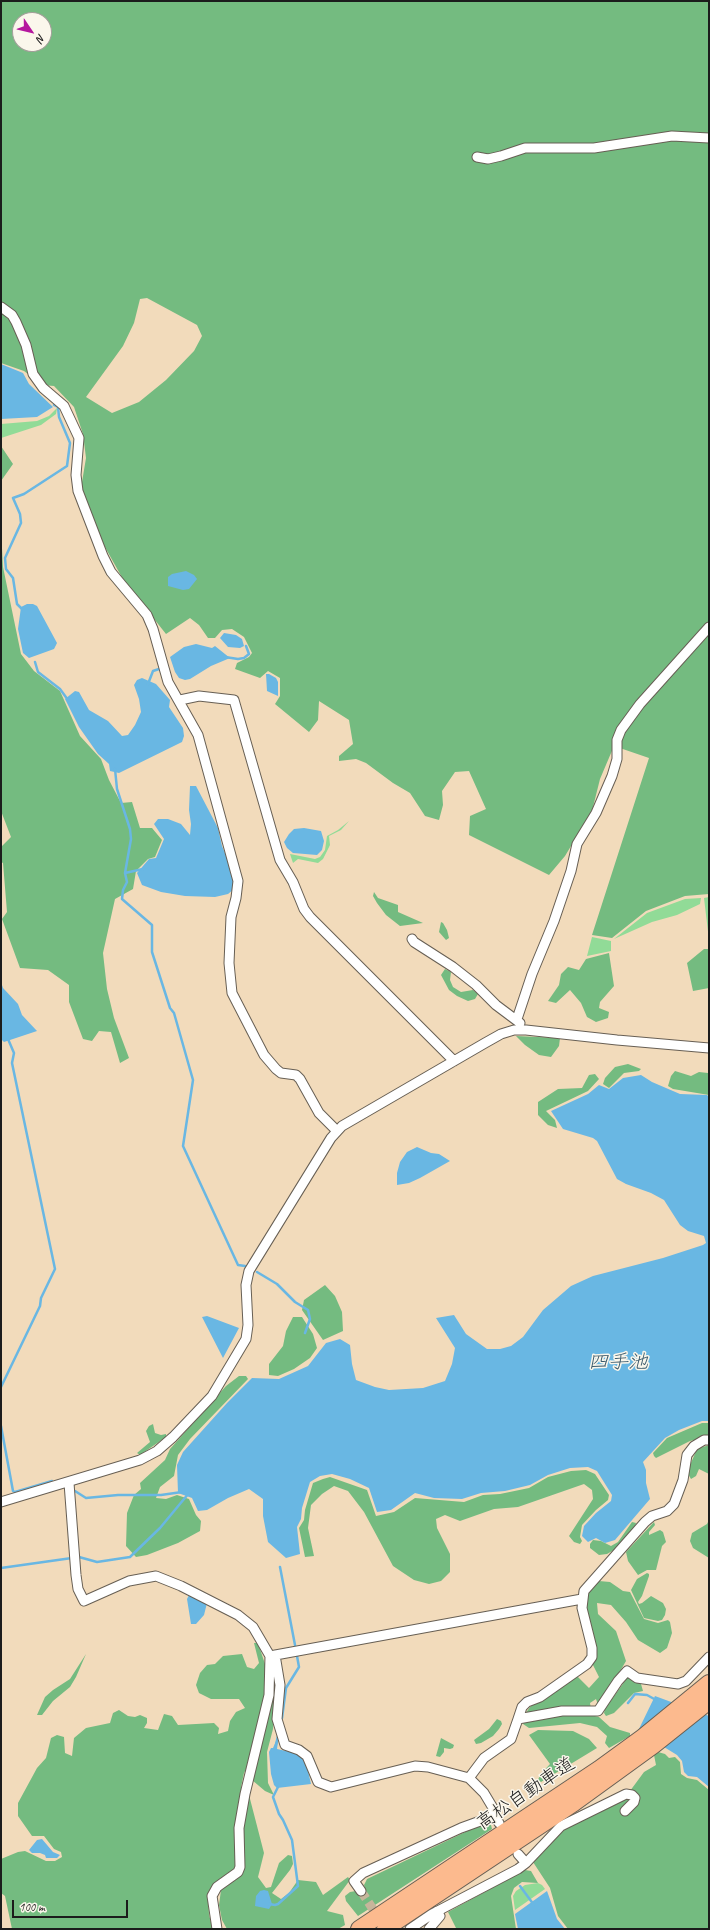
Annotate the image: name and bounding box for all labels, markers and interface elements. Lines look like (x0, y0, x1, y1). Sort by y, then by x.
north arrow (12, 12, 52, 52)
text: N (33, 32, 49, 45)
water label: 四手池 (588, 1351, 648, 1375)
street label: 高松自動車道 (472, 1753, 580, 1835)
scale bar (14, 1892, 130, 1918)
text: 100 m (19, 1899, 45, 1915)

